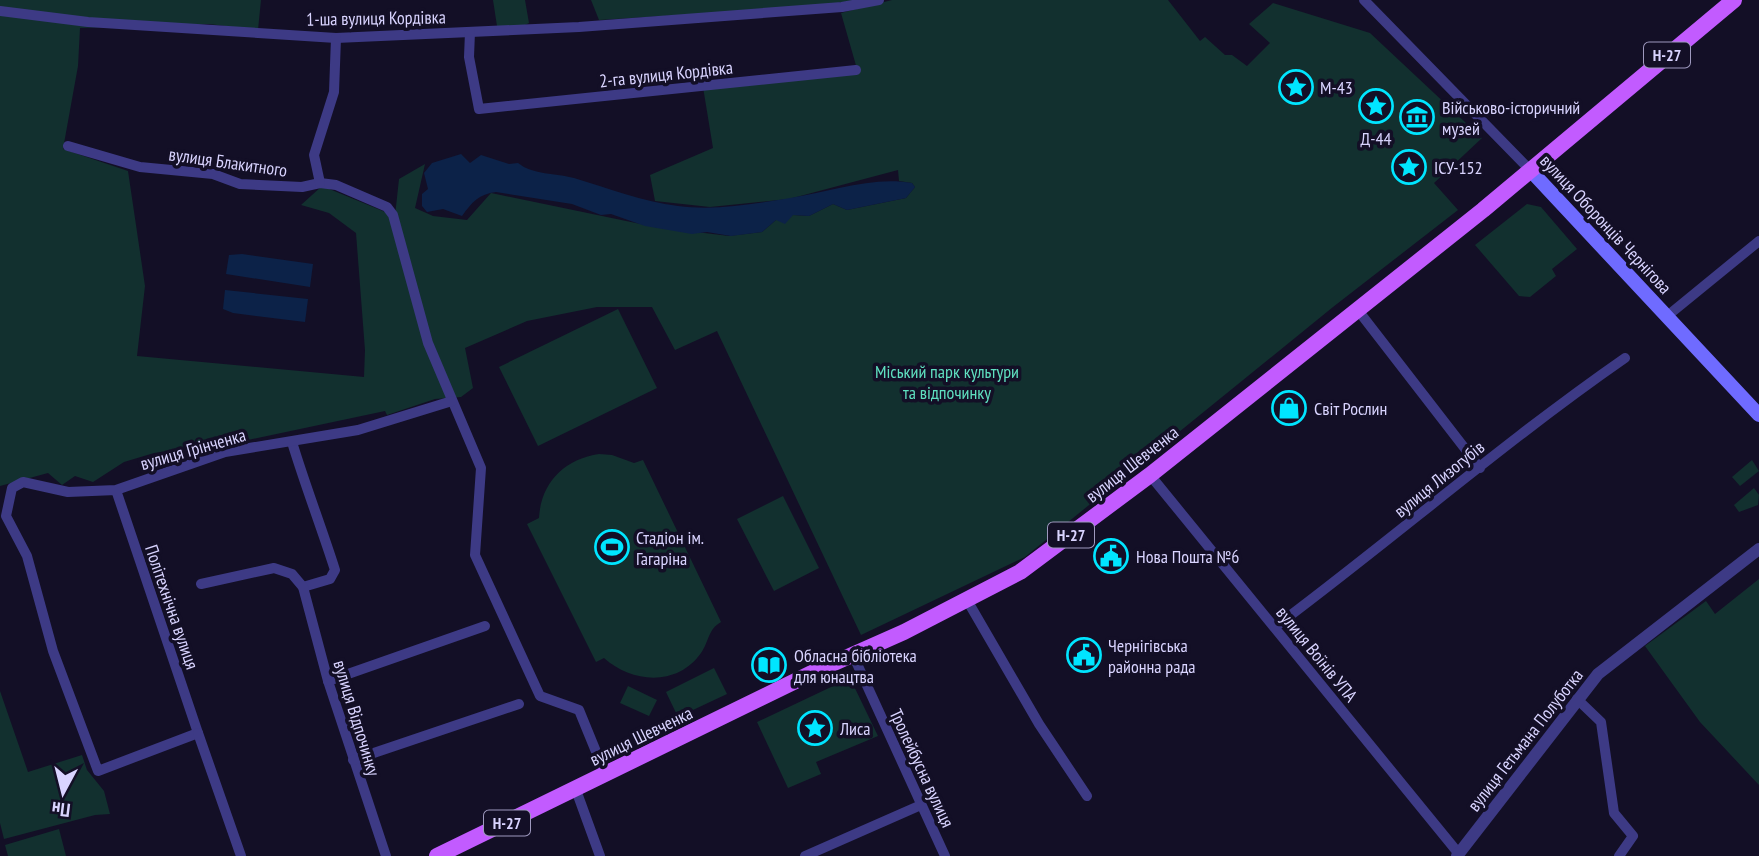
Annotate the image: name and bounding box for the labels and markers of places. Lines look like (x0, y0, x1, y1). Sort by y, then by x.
place icon: М-43 (1277, 68, 1315, 106)
place label: М-43 (1320, 76, 1353, 99)
place icon: Д-44 (1357, 87, 1395, 125)
place label: Військово-історичний музей (1442, 96, 1580, 140)
museum icon: Військово-історичний музей (1398, 98, 1436, 136)
place label: Д-44 (1360, 127, 1392, 150)
place icon: ІСУ-152 (1390, 148, 1428, 186)
place label: ІСУ-152 (1434, 156, 1483, 179)
shop icon: Світ Рослин (1270, 389, 1308, 427)
place label: Світ Рослин (1314, 397, 1387, 420)
place label: Стадіон ім. Гагаріна (636, 526, 704, 570)
sports icon: Стадіон ім. Гагаріна (593, 528, 631, 566)
public building icon: Нова Пошта №6 (1092, 537, 1130, 575)
place label: Нова Пошта №6 (1136, 545, 1239, 568)
place label: Чернігівська районна рада (1108, 634, 1195, 678)
public building icon: Чернігівська районна рада (1065, 636, 1103, 674)
place label: Обласна бібліотека для юнацтва (794, 644, 917, 688)
library icon: Обласна бібліотека для юнацтва (750, 646, 788, 684)
place icon: Лиса (796, 709, 834, 747)
place label: Лиса (839, 717, 871, 740)

